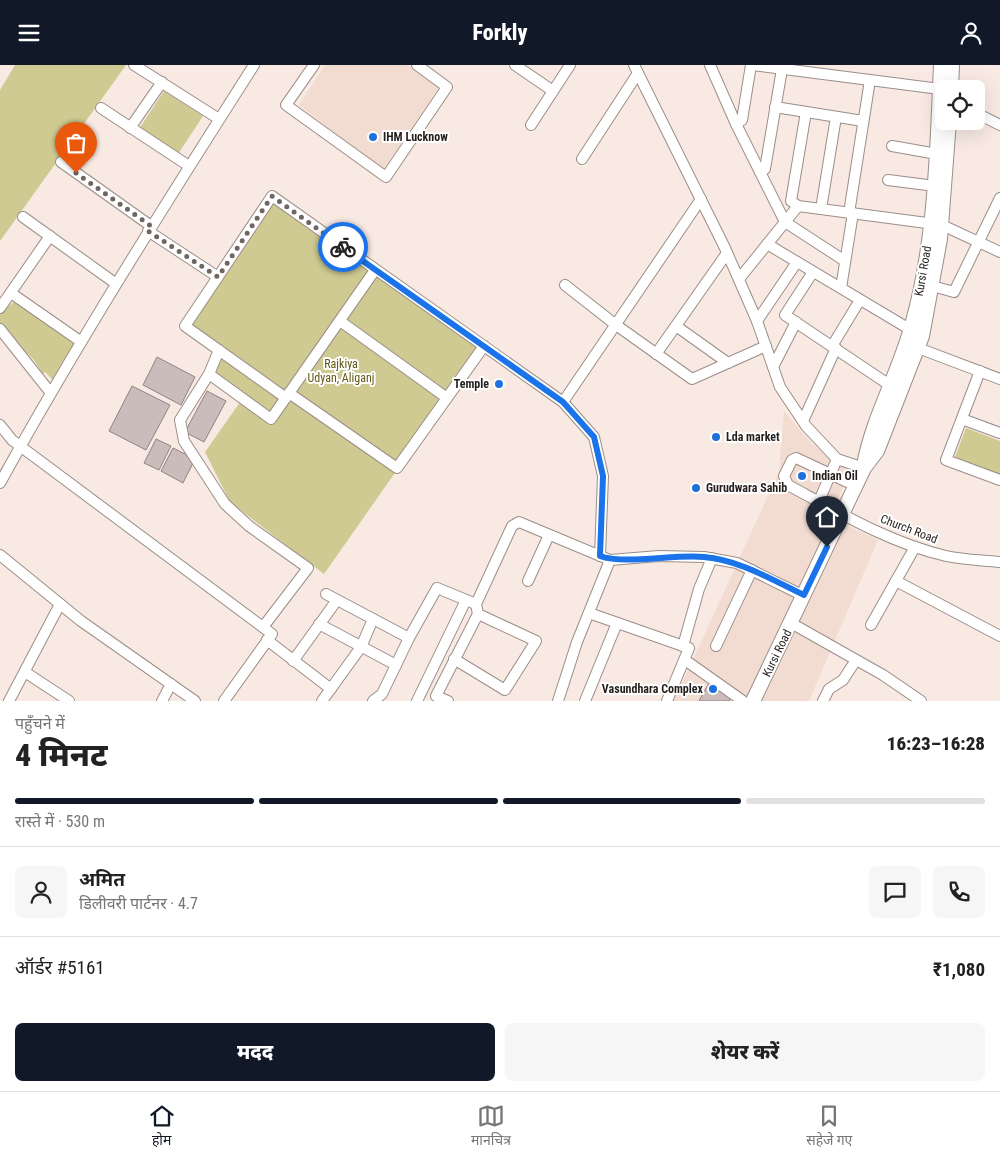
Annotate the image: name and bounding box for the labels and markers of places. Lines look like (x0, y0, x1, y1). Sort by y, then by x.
pin (55, 122, 97, 173)
place label: IHM Lucknow (383, 130, 448, 144)
marker: IHM Lucknow (367, 131, 379, 143)
place label: Temple (454, 377, 489, 391)
marker: Temple (493, 378, 505, 390)
place label: Lda market (726, 430, 780, 444)
marker: Lda market (710, 431, 722, 443)
place label: Indian Oil (812, 469, 858, 483)
marker: Indian Oil (796, 470, 808, 482)
place label: Gurudwara Sahib (706, 481, 787, 495)
marker: Gurudwara Sahib (690, 482, 702, 494)
pin (806, 496, 848, 547)
place label: Vasundhara Complex (602, 682, 704, 696)
marker: Vasundhara Complex (707, 683, 719, 695)

